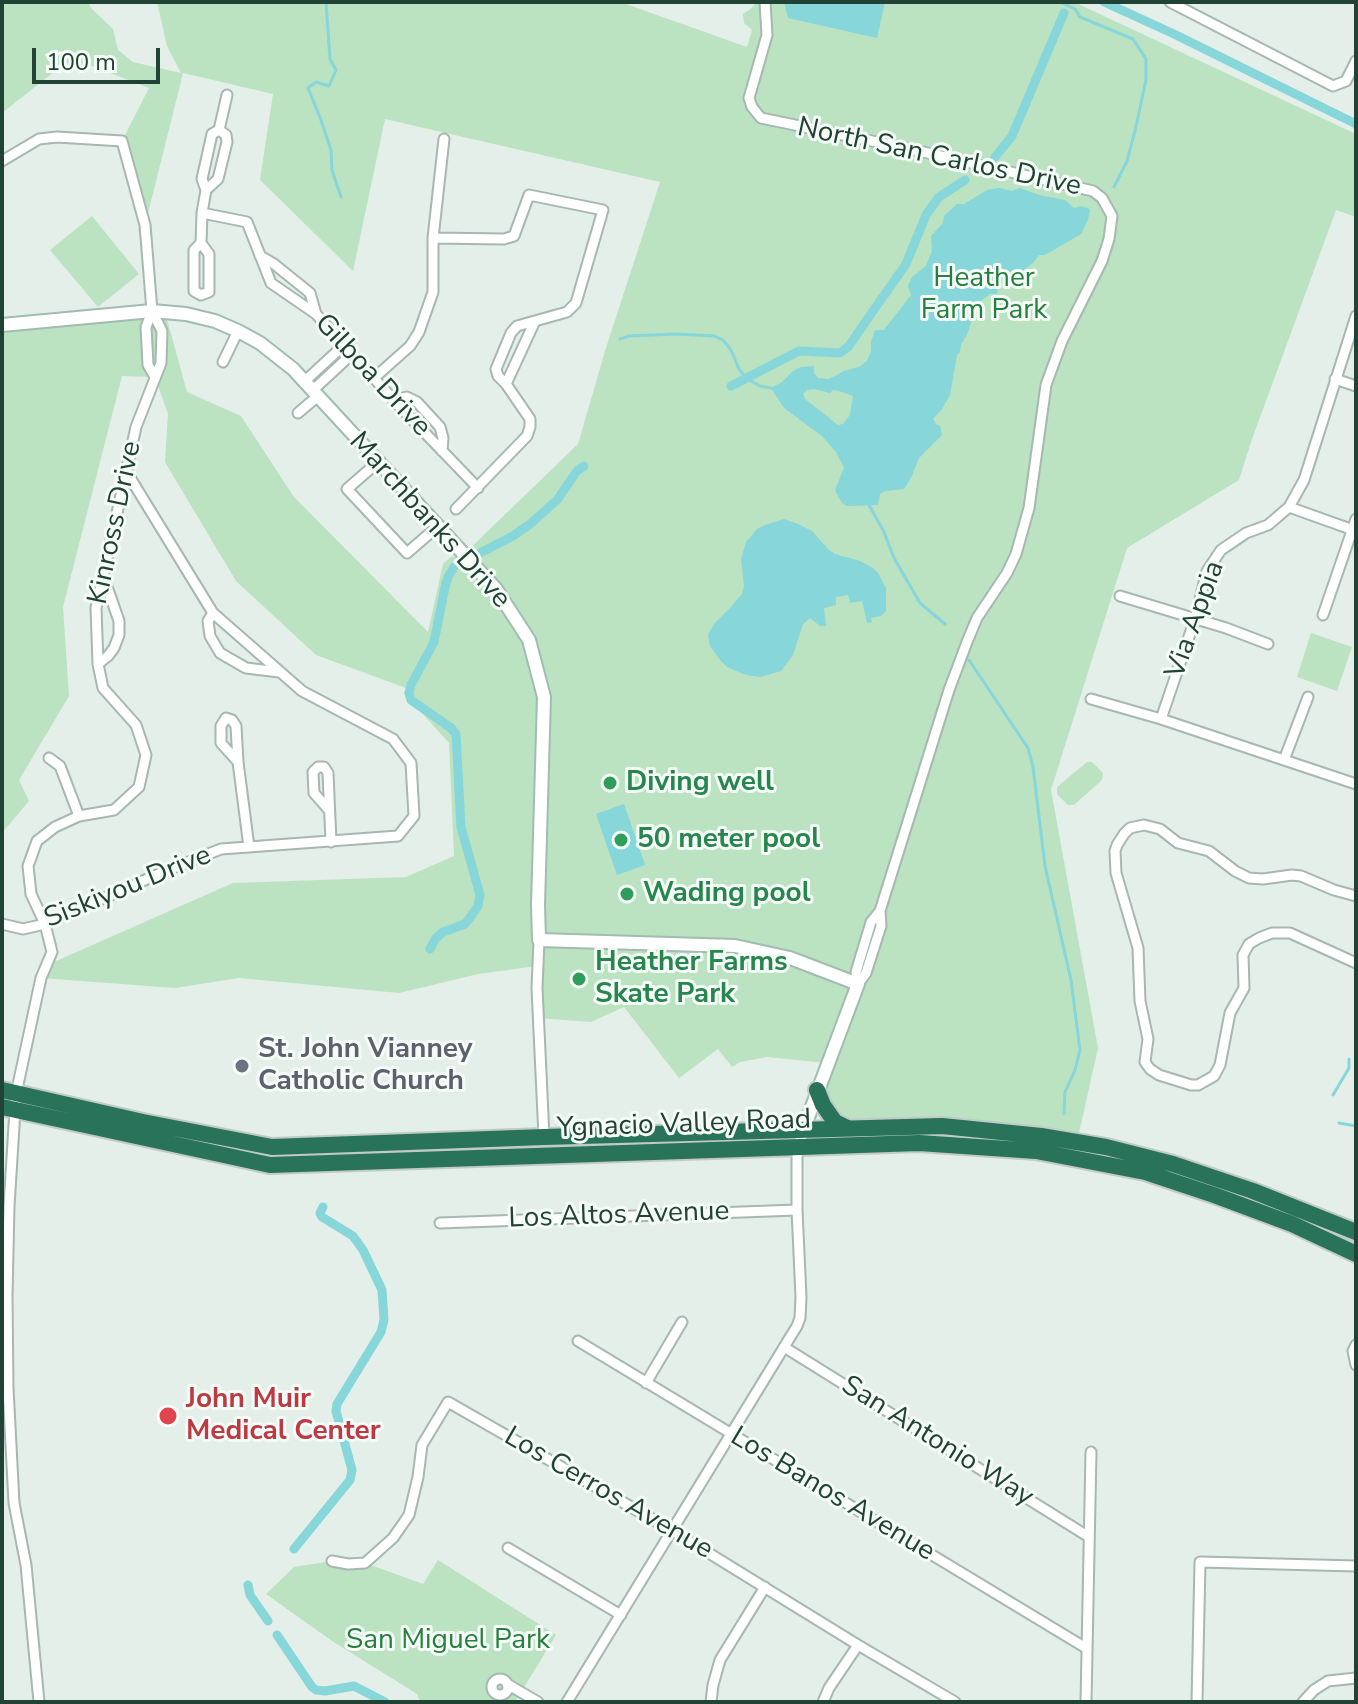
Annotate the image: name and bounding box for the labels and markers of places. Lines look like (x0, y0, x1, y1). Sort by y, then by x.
place label: Diving well (626, 766, 774, 800)
marker: Diving well (601, 774, 619, 792)
place label: 50 meter pool (637, 823, 820, 857)
marker: 50 meter pool (612, 831, 630, 849)
place label: Wading pool (643, 877, 811, 911)
marker: Wading pool (618, 885, 636, 903)
place label: Heather Farms Skate Park (595, 946, 788, 1012)
marker: Heather Farms Skate Park (570, 970, 588, 988)
place label: St. John Vianney Catholic Church (258, 1033, 473, 1099)
marker: St. John Vianney Catholic Church (233, 1057, 251, 1075)
place label: John Muir Medical Center (186, 1383, 381, 1449)
marker: John Muir Medical Center (157, 1405, 179, 1427)

